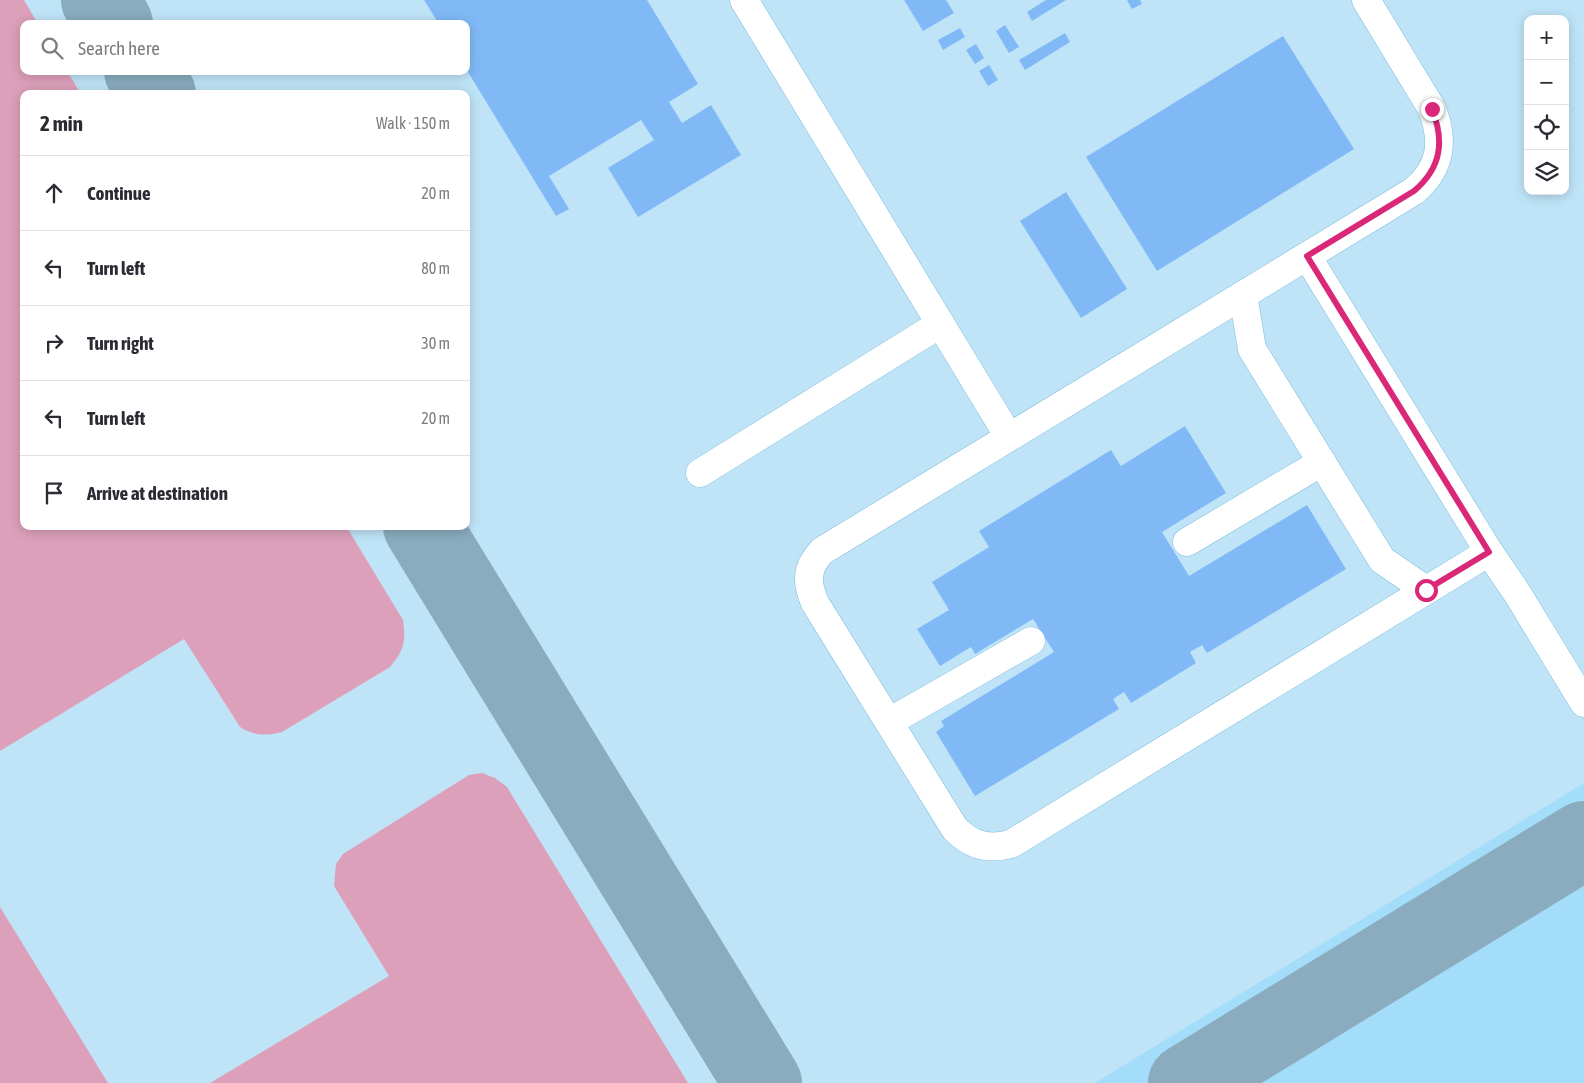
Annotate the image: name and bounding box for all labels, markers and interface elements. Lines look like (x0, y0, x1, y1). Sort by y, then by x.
map controls (1524, 15, 1569, 195)
button: + (1524, 15, 1569, 60)
search box (20, 20, 470, 75)
icon: search (38, 34, 66, 62)
text: Search here (78, 37, 160, 59)
button: − (1524, 60, 1569, 105)
route end (1421, 98, 1444, 121)
button: locate (1524, 105, 1569, 150)
text: 2 min (40, 111, 83, 135)
text: Walk · 150 m (376, 114, 450, 132)
button: layers (1524, 150, 1569, 195)
icon: ahead (40, 179, 68, 207)
text: Continue (87, 182, 151, 204)
text: 20 m (421, 184, 450, 202)
icon: left (40, 254, 68, 282)
text: Turn left (87, 257, 145, 279)
text: 80 m (421, 259, 450, 277)
icon: right (40, 329, 68, 357)
text: Turn right (87, 332, 154, 354)
text: 30 m (421, 334, 450, 352)
icon: left (40, 404, 68, 432)
text: Turn left (87, 407, 145, 429)
text: 20 m (421, 409, 450, 427)
icon: arrive (40, 479, 68, 507)
text: Arrive at destination (87, 482, 228, 504)
route start (1415, 579, 1438, 602)

